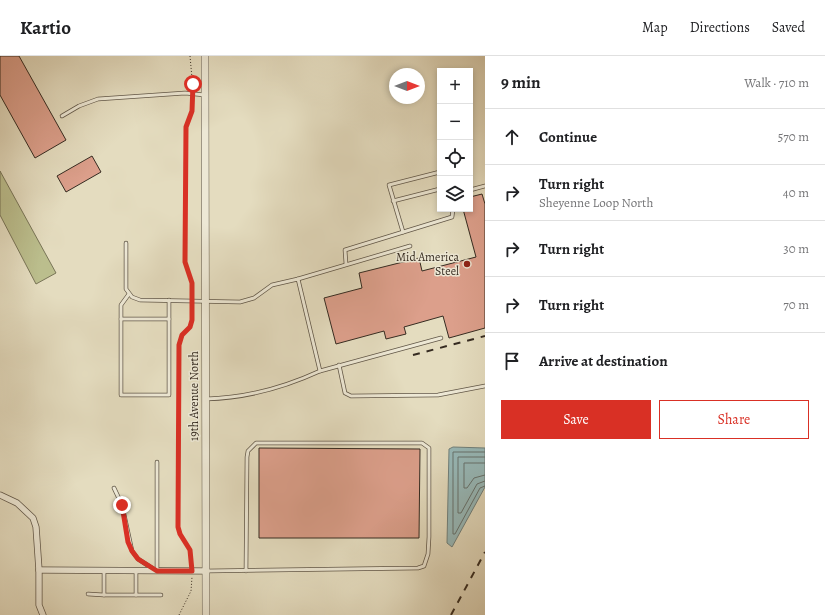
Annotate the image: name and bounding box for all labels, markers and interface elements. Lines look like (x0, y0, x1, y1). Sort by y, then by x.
text: Kartio (20, 15, 71, 41)
text: Map (642, 18, 668, 37)
text: Directions (690, 18, 750, 37)
text: Saved (772, 18, 805, 37)
north arrow (389, 68, 425, 104)
map controls (437, 68, 473, 212)
button: + (437, 68, 473, 104)
text: 9 min (501, 71, 541, 94)
text: Walk · 710 m (744, 74, 809, 91)
route start (184, 75, 202, 93)
button: − (437, 104, 473, 140)
icon: ahead (501, 126, 523, 148)
text: Continue (539, 127, 597, 147)
text: 570 m (778, 128, 809, 145)
button: locate (437, 140, 473, 176)
text: Turn right (539, 174, 604, 194)
button: layers (437, 176, 473, 212)
icon: right (501, 182, 523, 204)
text: 40 m (783, 184, 809, 201)
text: Sheyenne Loop North (539, 194, 653, 211)
icon: right (501, 238, 523, 260)
text: Turn right (539, 239, 604, 259)
text: 30 m (783, 240, 809, 257)
place label: Mid America Steel (396, 249, 459, 279)
marker: Mid America Steel (462, 259, 472, 269)
icon: right (501, 294, 523, 316)
text: Turn right (539, 295, 604, 315)
text: 70 m (783, 296, 809, 313)
icon: arrive (501, 350, 523, 372)
street label: 19th Avenue North (186, 351, 202, 441)
text: Arrive at destination (539, 351, 668, 371)
button: Save (501, 400, 651, 439)
button: Share (659, 400, 809, 439)
route end (113, 496, 131, 514)

